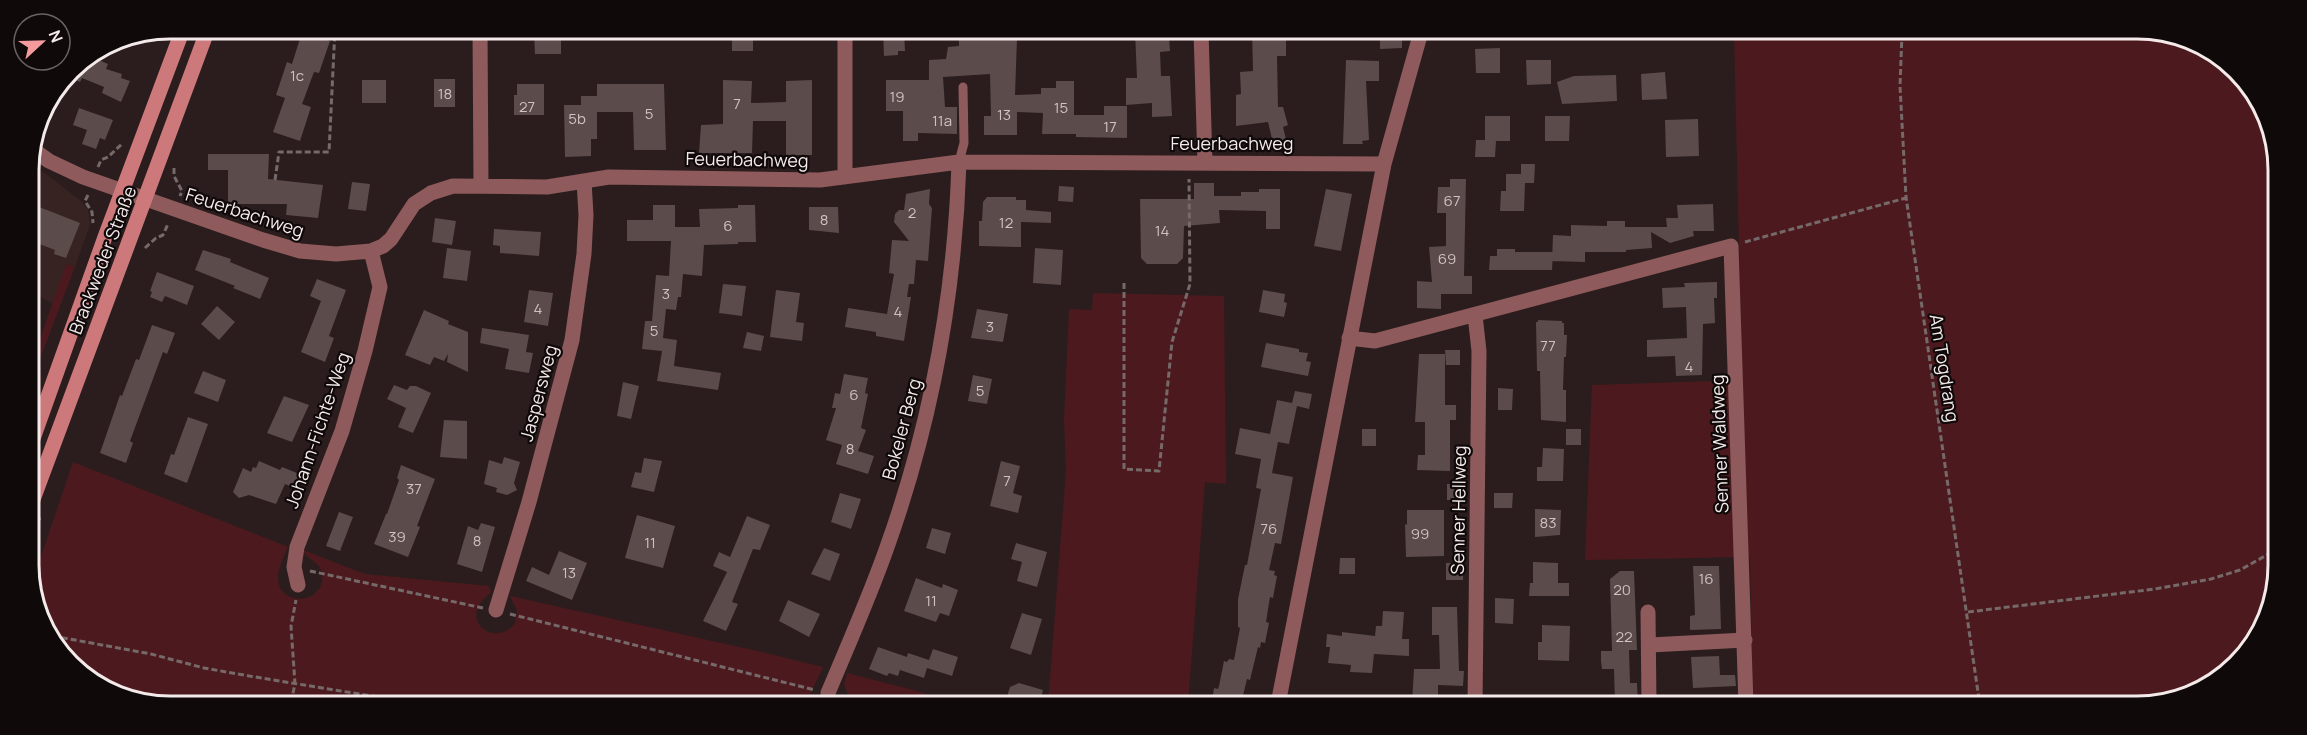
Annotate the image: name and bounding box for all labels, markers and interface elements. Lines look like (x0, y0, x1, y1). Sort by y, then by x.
north arrow (12, 12, 72, 72)
text: N (44, 27, 68, 46)
house number: 1c (290, 65, 304, 86)
house number: 18 (438, 83, 452, 104)
house number: 19 (889, 86, 905, 107)
house number: 7 (733, 93, 741, 114)
house number: 27 (519, 96, 535, 117)
house number: 15 (1054, 97, 1068, 118)
house number: 5 (645, 103, 653, 124)
house number: 13 (997, 104, 1011, 125)
house number: 5b (568, 108, 586, 129)
house number: 11a (932, 110, 952, 131)
house number: 17 (1103, 116, 1117, 137)
street label: Feuerbachweg (1171, 131, 1293, 155)
street label: Feuerbachweg (685, 146, 809, 172)
street label: Brackweder Straße (63, 182, 141, 338)
street label: Feuerbachweg (183, 182, 307, 242)
house number: 67 (1444, 190, 1460, 211)
house number: 2 (908, 202, 916, 223)
house number: 8 (820, 209, 828, 230)
house number: 12 (999, 212, 1013, 233)
house number: 6 (723, 215, 733, 236)
house number: 14 (1155, 220, 1169, 241)
house number: 69 (1438, 248, 1456, 269)
house number: 3 (662, 283, 670, 304)
house number: 4 (534, 298, 543, 319)
house number: 4 (894, 301, 903, 322)
street label: Am Togdrang (1925, 312, 1965, 424)
house number: 3 (986, 316, 994, 337)
house number: 5 (650, 320, 658, 341)
house number: 77 (1540, 335, 1556, 356)
street label: Jaspersweg (514, 342, 562, 444)
street label: Johann-Fichte-Weg (279, 349, 355, 511)
house number: 4 (1685, 356, 1694, 377)
street label: Senner Waldweg (1705, 374, 1733, 514)
street label: Bokeler Berg (876, 376, 926, 482)
house number: 5 (976, 380, 984, 401)
house number: 6 (849, 384, 859, 405)
house number: 8 (846, 438, 854, 459)
street label: Senner Hellweg (1445, 445, 1471, 575)
house number: 7 (1003, 470, 1011, 491)
house number: 37 (406, 478, 422, 499)
house number: 83 (1539, 512, 1557, 533)
house number: 76 (1261, 518, 1277, 539)
house number: 99 (1411, 523, 1429, 544)
house number: 39 (388, 526, 406, 547)
house number: 8 (473, 530, 481, 551)
house number: 11 (644, 532, 656, 553)
house number: 13 (562, 562, 576, 583)
house number: 16 (1698, 568, 1714, 589)
house number: 20 (1613, 579, 1631, 600)
house number: 11 (925, 590, 937, 611)
house number: 22 (1615, 626, 1633, 647)

